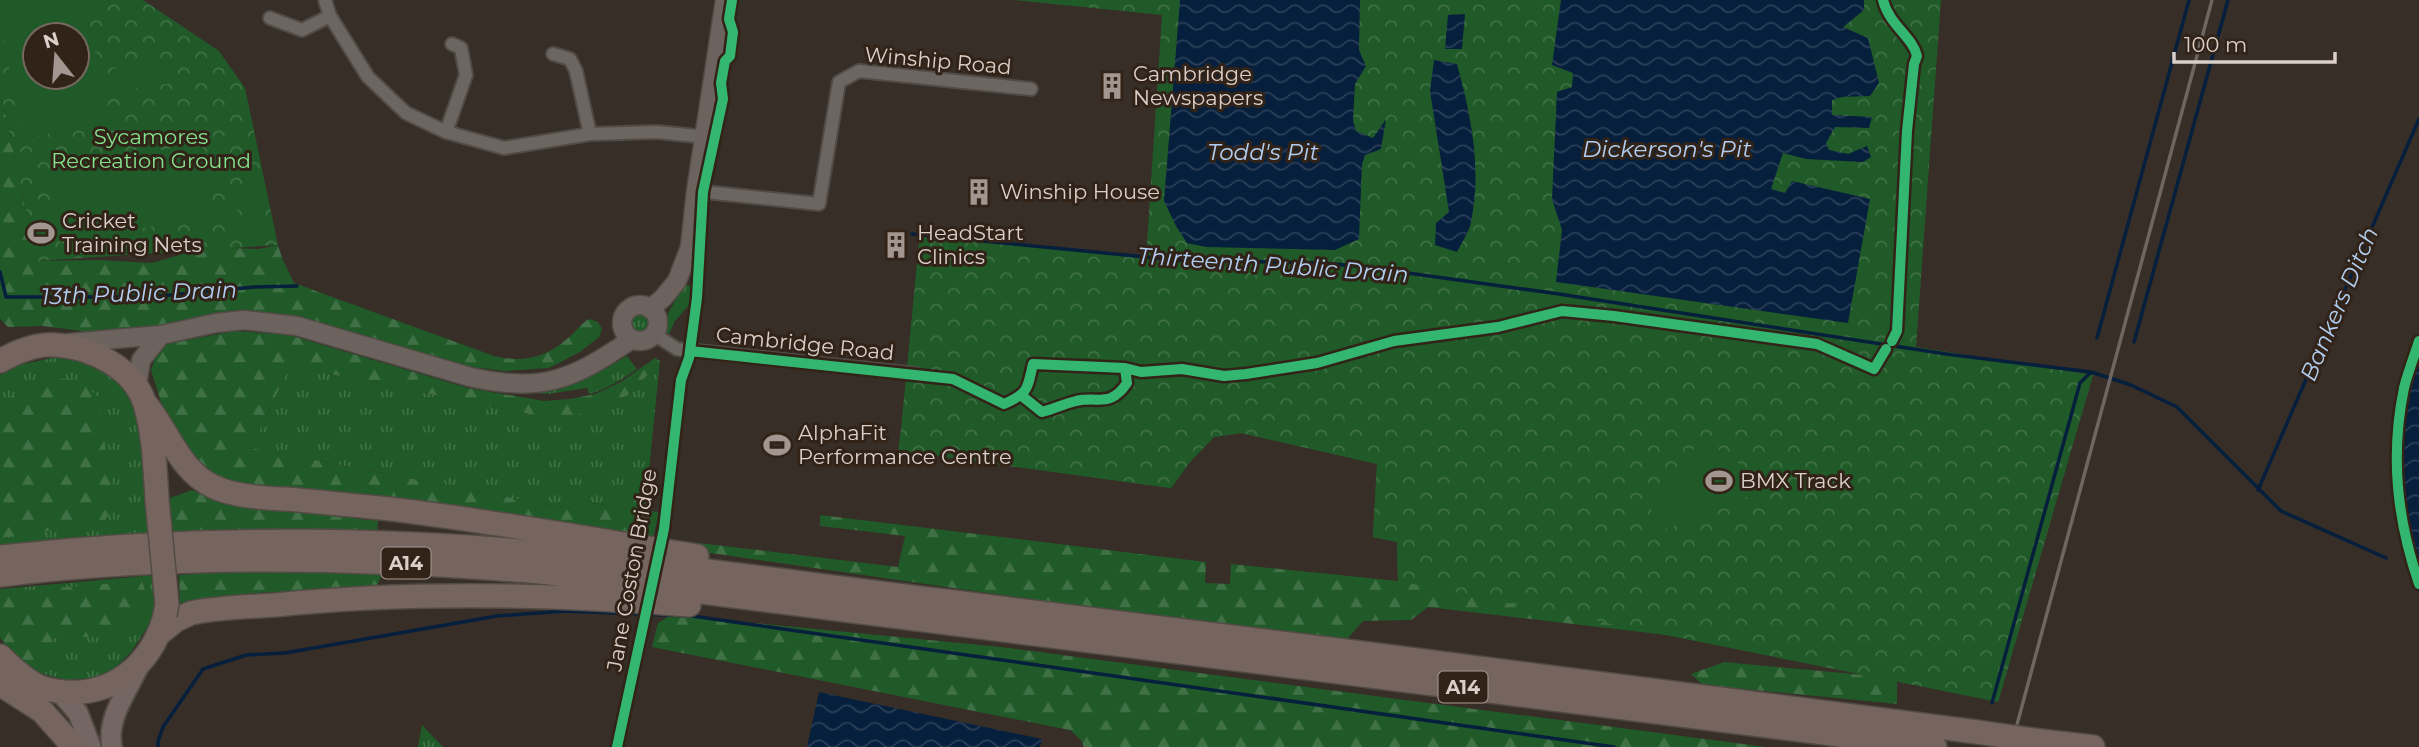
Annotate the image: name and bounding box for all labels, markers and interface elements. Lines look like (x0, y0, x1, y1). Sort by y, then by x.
north arrow (21, 21, 91, 91)
scale bar (2174, 21, 2335, 65)
text: N (40, 27, 62, 53)
text: 100 m (2184, 32, 2247, 57)
street label: Winship Road (863, 42, 1013, 79)
place label: Cambridge Newspapers (1133, 61, 1263, 110)
building icon: Cambridge Newspapers (1097, 71, 1127, 101)
park label: Sycamores Recreation Ground (51, 124, 251, 173)
water label: Dickerson's Pit (1582, 135, 1752, 163)
water label: Todd's Pit (1207, 138, 1319, 166)
building icon: Winship House (964, 177, 994, 207)
place label: Winship House (1000, 179, 1160, 204)
place label: Cricket Training Nets (62, 208, 202, 257)
sports icon: Cricket Training Nets (26, 218, 56, 248)
place label: HeadStart Clinics (917, 220, 1024, 269)
water label: Bankers Ditch (2294, 223, 2384, 385)
building icon: HeadStart Clinics (881, 230, 911, 260)
water label: Thirteenth Public Drain (1136, 242, 1410, 288)
water label: 13th Public Drain (40, 276, 238, 310)
street label: Cambridge Road (715, 322, 896, 365)
place label: AlphaFit Performance Centre (798, 420, 1012, 469)
sports icon: AlphaFit Performance Centre (762, 430, 792, 460)
sports icon: BMX Track (1704, 466, 1734, 496)
street label: Jane Coston Bridge (601, 467, 662, 674)
place label: BMX Track (1740, 468, 1851, 493)
road number: A14 (382, 548, 430, 578)
road number: A14 (1438, 672, 1488, 702)

